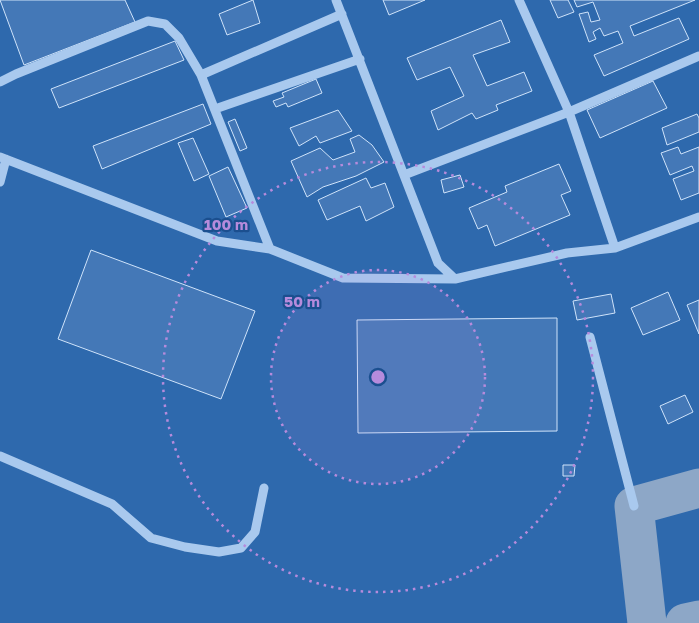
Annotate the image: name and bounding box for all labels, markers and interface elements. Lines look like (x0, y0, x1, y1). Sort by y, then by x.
text: 100 m (204, 215, 248, 233)
text: 50 m (284, 292, 320, 310)
centre of rings (369, 368, 387, 386)

